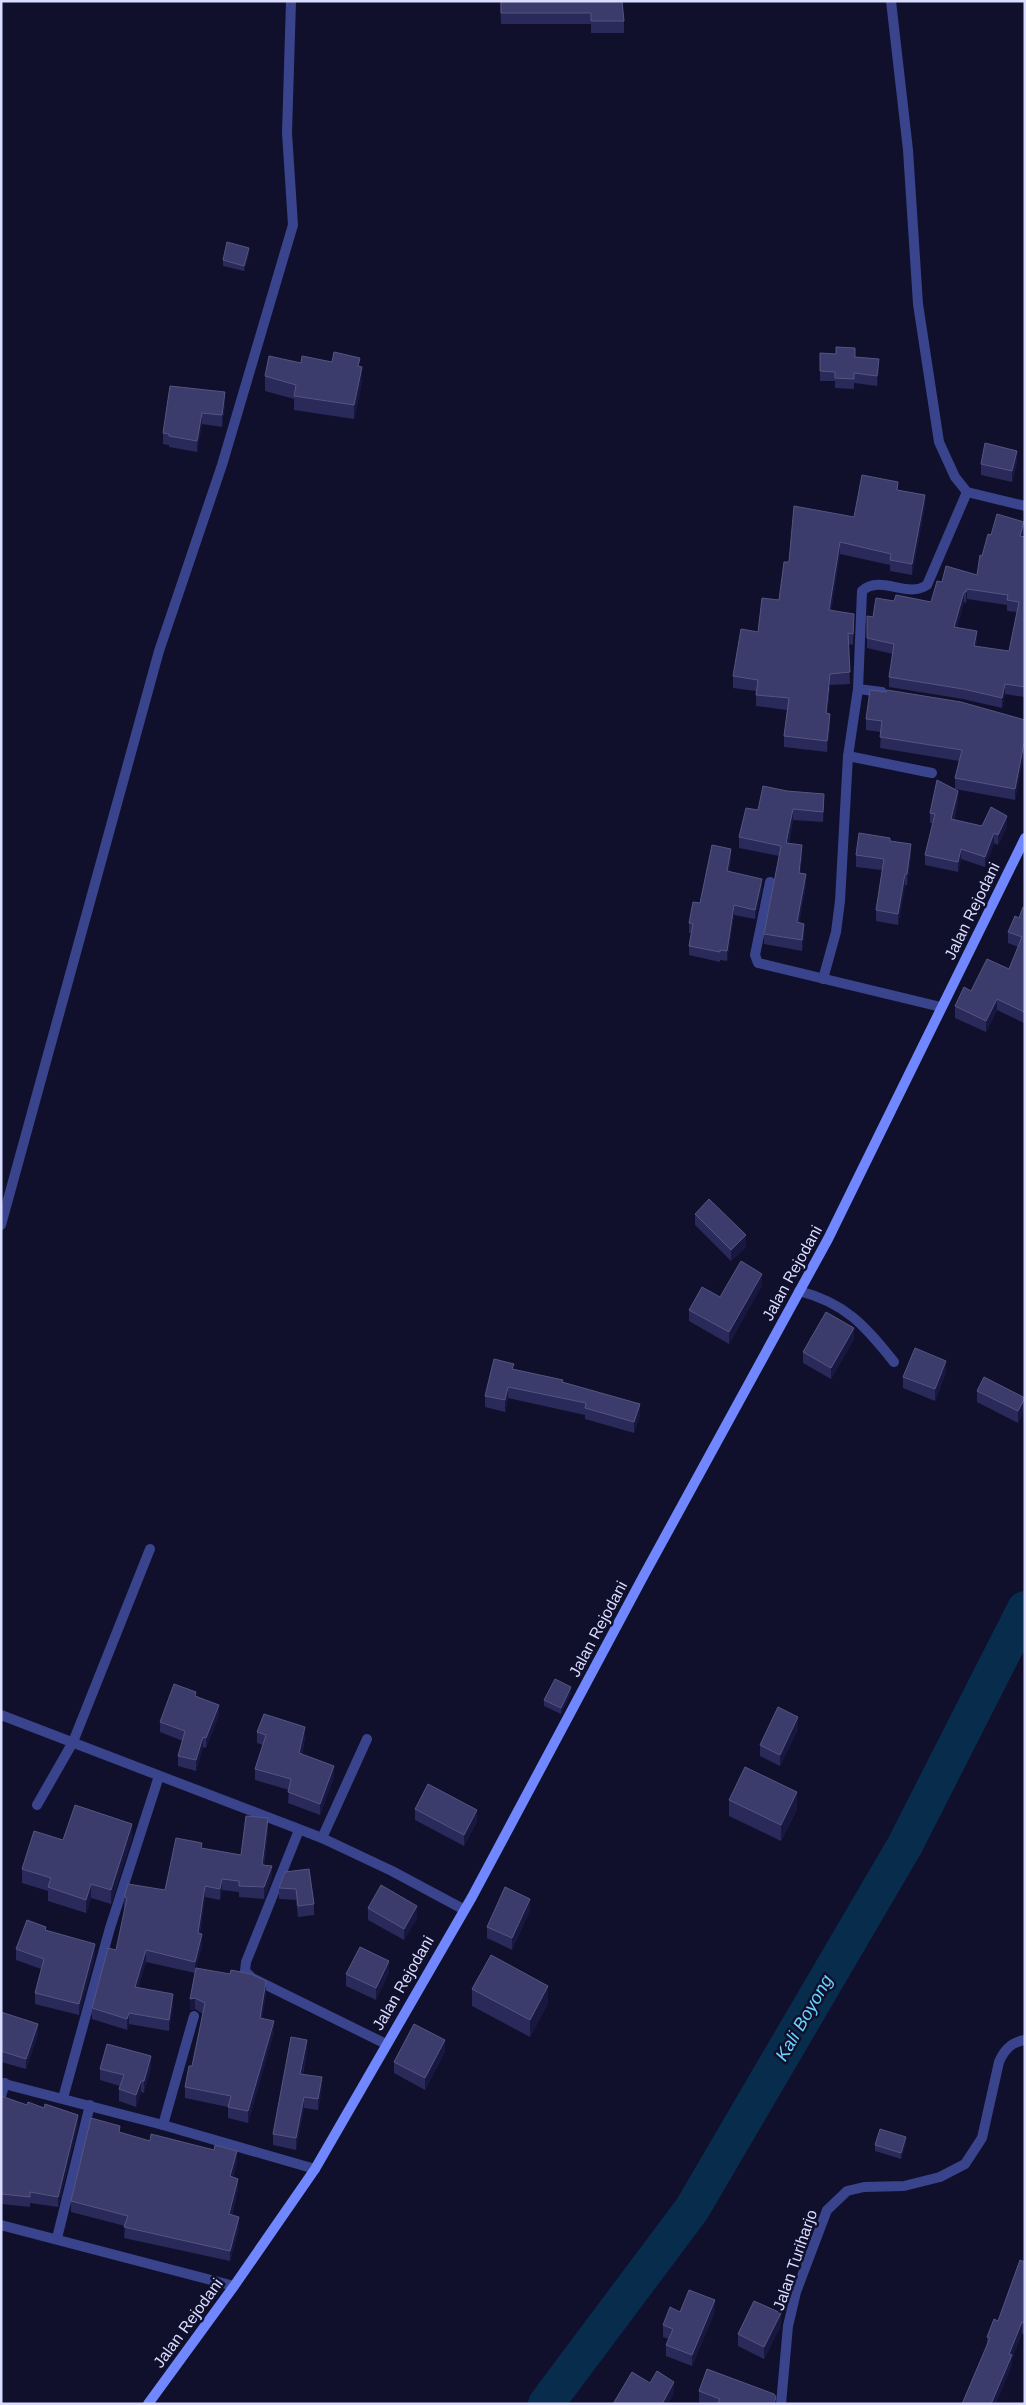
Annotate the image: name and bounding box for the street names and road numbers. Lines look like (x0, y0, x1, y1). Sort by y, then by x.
street label: Jalan Rejodani (941, 860, 1003, 962)
street label: Jalan Rejodani (759, 1223, 825, 1323)
street label: Jalan Rejodani (566, 1578, 630, 1680)
street label: Jalan Rejodani (369, 1933, 437, 2033)
street label: Jalan Turiharjo (770, 2208, 820, 2312)
street label: Jalan Rejodani (150, 2275, 226, 2371)

